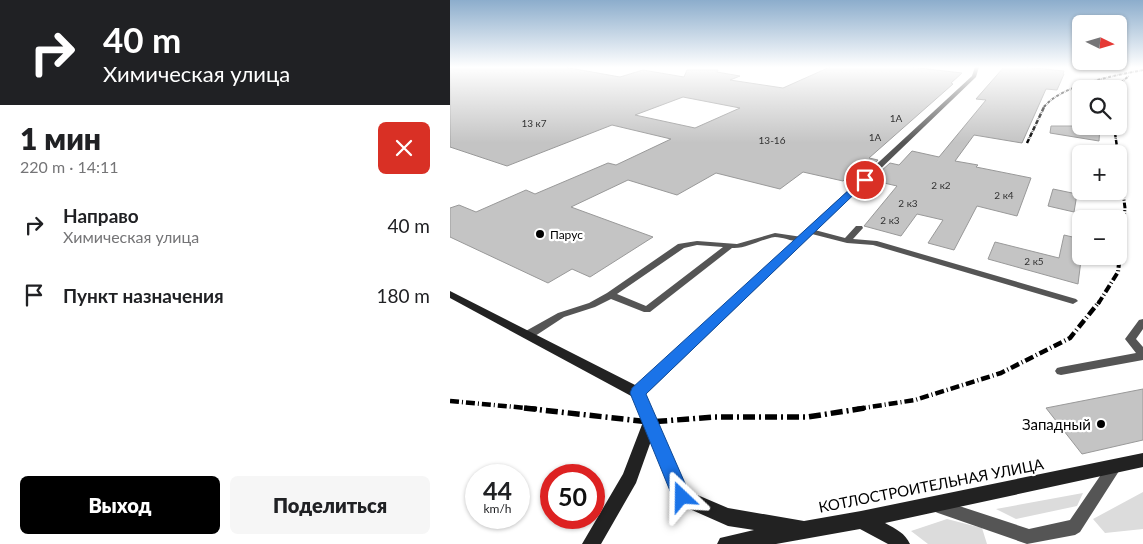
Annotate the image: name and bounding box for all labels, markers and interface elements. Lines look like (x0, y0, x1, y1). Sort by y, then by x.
north arrow (1072, 15, 1128, 70)
map controls (1072, 15, 1127, 265)
text: 40 m (103, 18, 181, 60)
icon: right (20, 20, 85, 85)
text: Химическая улица (103, 60, 290, 87)
button: search (1072, 80, 1127, 135)
house number: 1А (890, 112, 903, 124)
house number: 13 к7 (521, 117, 547, 129)
text: 1 мин (20, 120, 101, 156)
button: close (378, 122, 430, 174)
house number: 1А (869, 131, 882, 143)
house number: 13-16 (759, 134, 786, 146)
button: + (1072, 145, 1127, 200)
text: 220 m · 14:11 (20, 157, 119, 176)
pin (844, 159, 886, 201)
icon: arrive (851, 166, 879, 194)
house number: 2 к2 (931, 179, 951, 191)
house number: 2 к4 (994, 189, 1014, 201)
house number: 2 к3 (898, 197, 918, 209)
text: Направо (63, 204, 139, 227)
button: − (1072, 210, 1127, 265)
icon: right (20, 211, 48, 239)
text: 40 m (387, 214, 430, 237)
house number: 2 к3 (880, 214, 900, 226)
text: Химическая улица (63, 227, 199, 246)
place label: Парус (550, 227, 583, 242)
marker: Парус (534, 228, 546, 240)
house number: 2 к5 (1024, 255, 1044, 267)
icon: arrive (20, 281, 48, 309)
text: Пункт назначения (63, 284, 224, 307)
text: 180 m (376, 284, 430, 307)
place label: Западный (1022, 415, 1091, 433)
marker: Западный (1095, 418, 1107, 430)
street label: КОТЛОСТРОИТЕЛЬНАЯ УЛИЦА (817, 454, 1046, 516)
speed limit sign: 50 (540, 464, 605, 529)
position arrow (655, 470, 707, 522)
text: 44 (483, 475, 512, 505)
button: Выход (20, 476, 220, 534)
button: Поделиться (230, 476, 430, 534)
text: km/h (483, 501, 512, 516)

